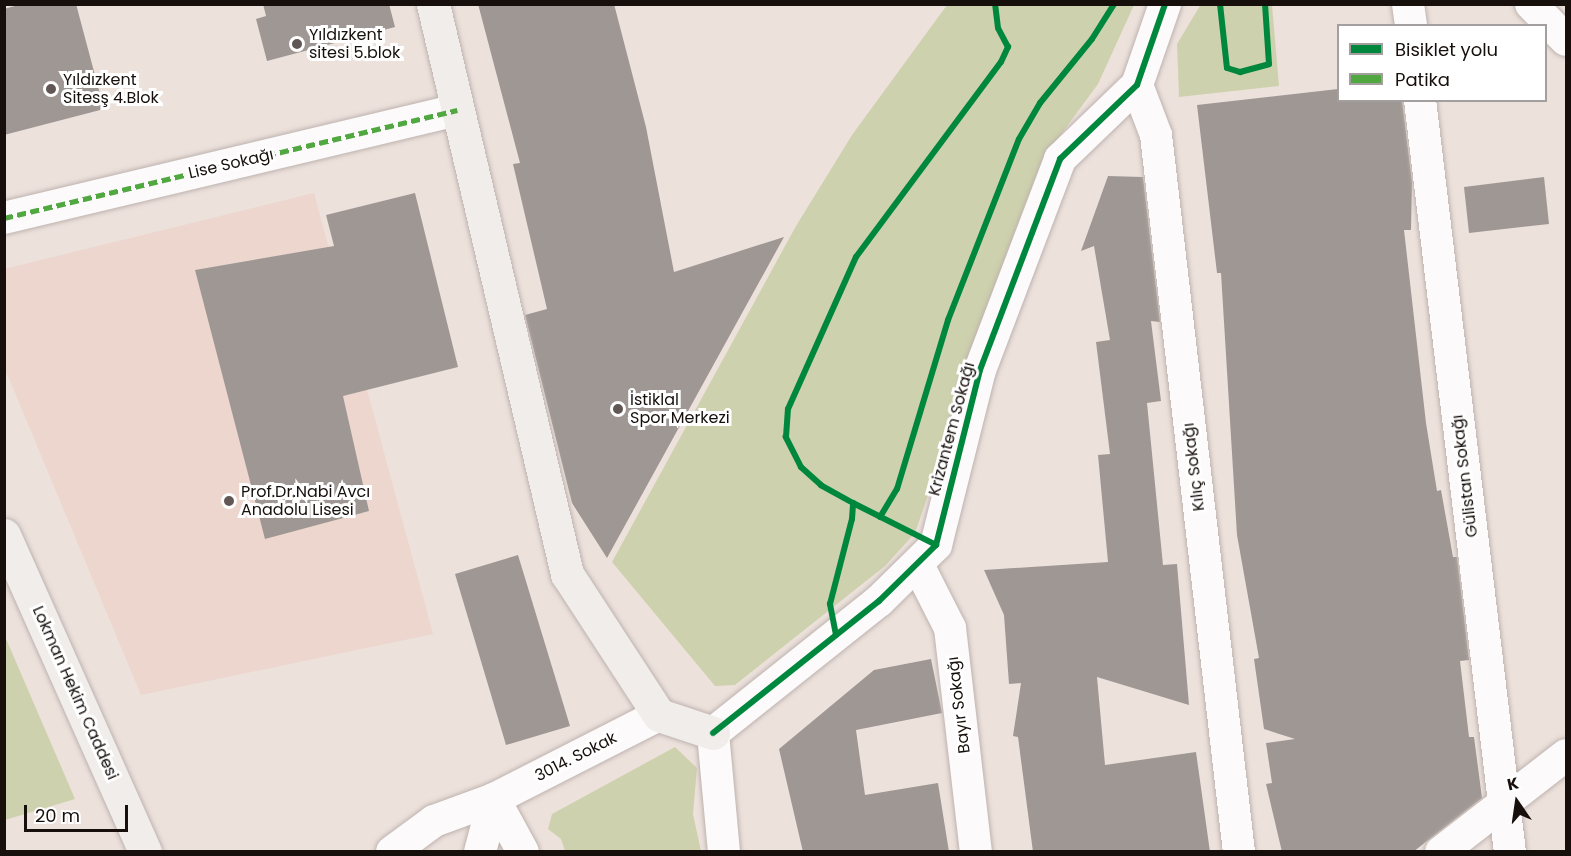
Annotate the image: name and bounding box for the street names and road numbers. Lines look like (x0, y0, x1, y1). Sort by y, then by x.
street label: Lise Sokağı (187, 145, 275, 183)
street label: Krizantem Sokağı (925, 360, 979, 498)
street label: Gülistan Sokağı (1448, 414, 1482, 538)
street label: Kılıç Sokağı (1179, 422, 1209, 512)
street label: Lokman Hekim Caddesi (28, 603, 122, 783)
street label: Bayır Sokağı (944, 656, 974, 754)
street label: 3014. Sokak (532, 728, 620, 786)

